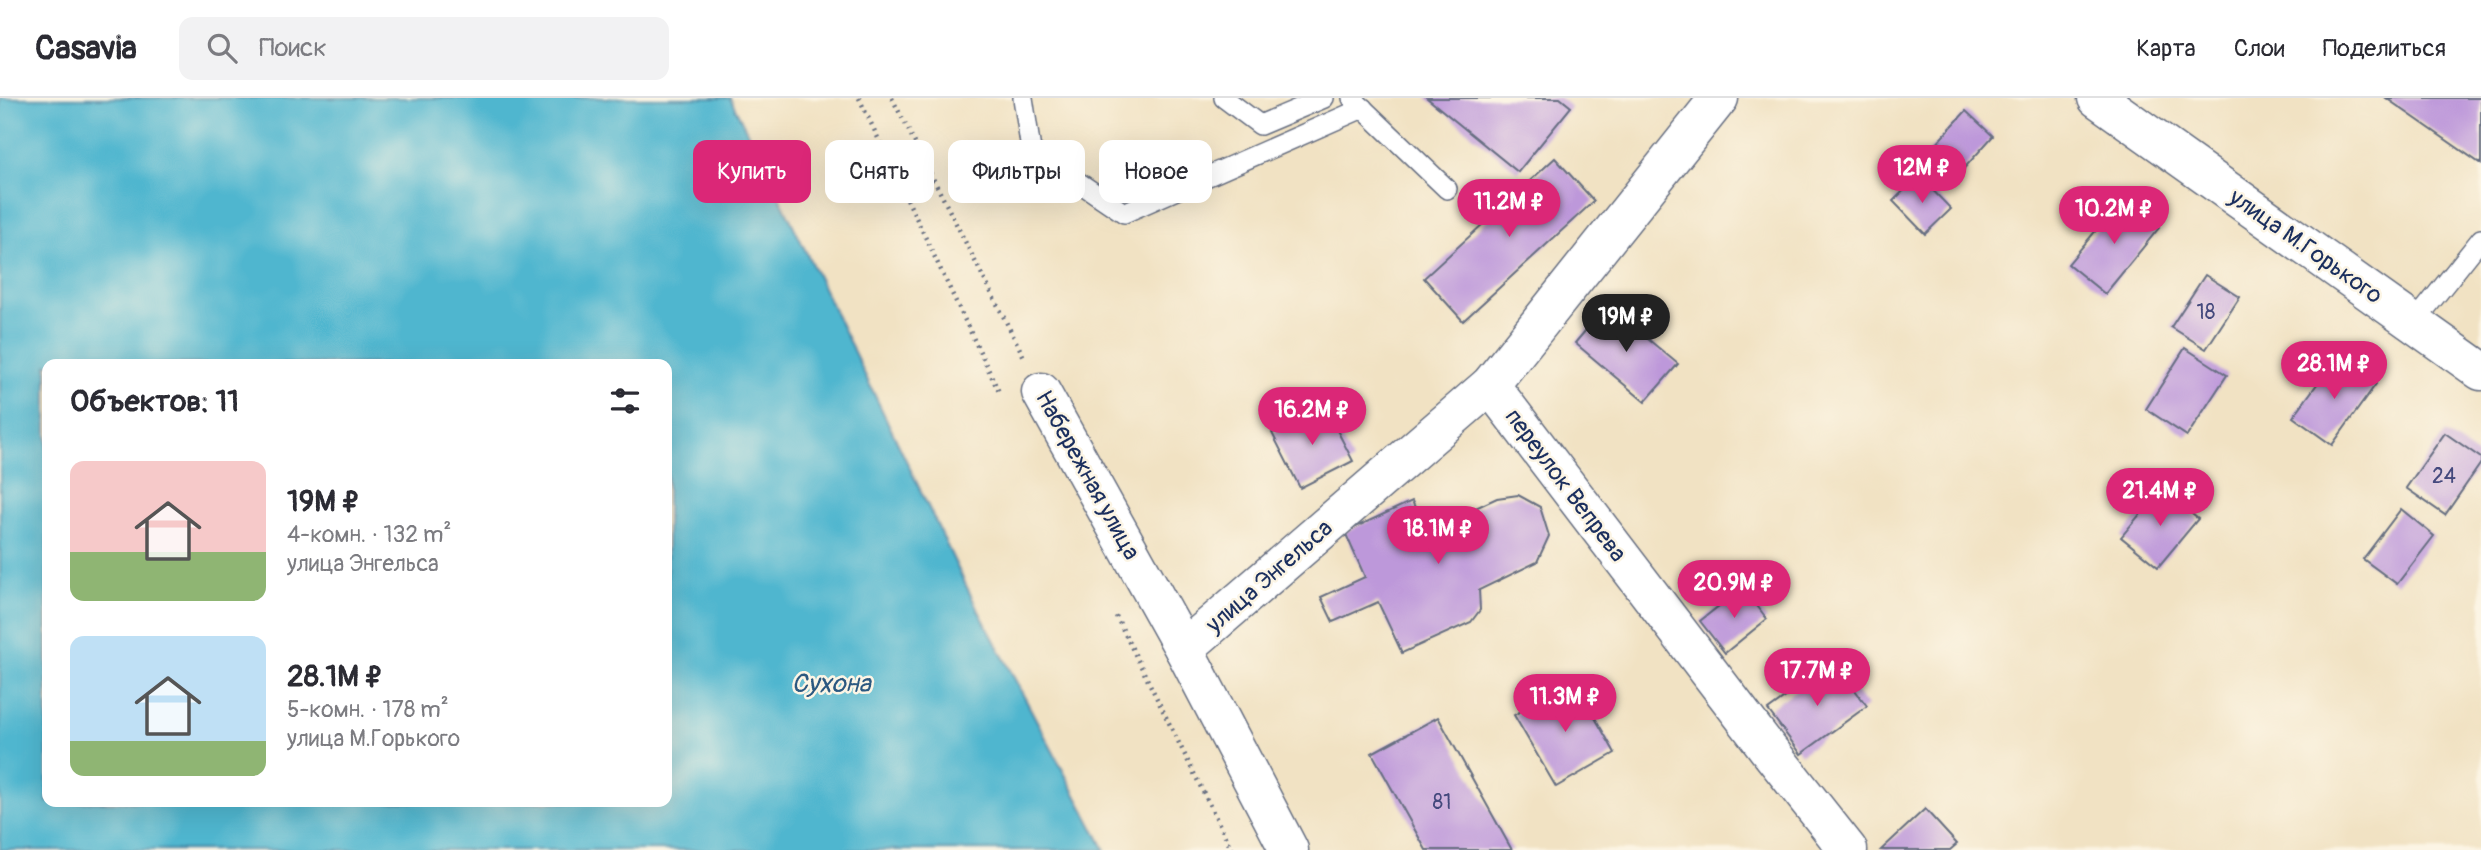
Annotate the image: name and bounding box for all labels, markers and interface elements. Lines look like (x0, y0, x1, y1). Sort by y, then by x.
search box (179, 17, 669, 80)
text: Casavia (35, 28, 137, 69)
icon: search (203, 29, 241, 67)
text: Поиск (259, 32, 327, 64)
text: Карта (2136, 34, 2196, 63)
text: Слои (2234, 34, 2285, 63)
text: Поделиться (2323, 34, 2446, 63)
chip: Купить (693, 140, 811, 203)
chip: Снять (825, 140, 934, 203)
chip: Фильтры (948, 140, 1085, 203)
chip: Новое (1099, 140, 1212, 203)
pin: 12M ₽ (1873, 146, 1971, 205)
text: 12M ₽ (1893, 153, 1951, 182)
pin: 11.2M ₽ (1444, 180, 1574, 239)
street label: улица М.Горького (2223, 182, 2388, 310)
pin: 10.2M ₽ (2049, 186, 2179, 246)
text: 11.2M ₽ (1473, 187, 1545, 216)
text: 10.2M ₽ (2075, 194, 2153, 223)
pin: 19M ₽ (1577, 294, 1675, 354)
house number: 18 (2197, 299, 2215, 326)
text: 19M ₽ (1598, 302, 1654, 331)
pin: 28.1M ₽ (2269, 342, 2399, 401)
text: 28.1M ₽ (2297, 349, 2371, 378)
icon: filters (606, 382, 644, 420)
text: Объектов: 11 (70, 383, 239, 420)
street label: Набережная улица (1029, 385, 1146, 565)
pin: 16.2M ₽ (1247, 388, 1377, 447)
text: 16.2M ₽ (1274, 395, 1350, 424)
street label: переулок Вепрева (1499, 403, 1633, 568)
house number: 24 (2432, 463, 2456, 490)
pin: 21.4M ₽ (2095, 468, 2225, 528)
text: 21.4M ₽ (2122, 476, 2198, 505)
text: 19M ₽ (287, 483, 360, 520)
icon: home (126, 489, 210, 573)
pin: 18.1M ₽ (1373, 506, 1503, 566)
street label: улица Энгельса (1199, 513, 1339, 640)
text: 18.1M ₽ (1403, 514, 1473, 543)
text: 4-комн. · 132 m² (287, 520, 451, 549)
text: улица Энгельса (287, 549, 439, 578)
pin: 20.9M ₽ (1669, 560, 1799, 620)
text: 20.9M ₽ (1694, 568, 1774, 597)
pin: 17.7M ₽ (1752, 648, 1882, 708)
text: 17.7M ₽ (1780, 656, 1854, 685)
text: 28.1M ₽ (287, 658, 383, 695)
icon: home (126, 664, 210, 748)
water label: Сухона (791, 668, 872, 700)
pin: 11.3M ₽ (1500, 674, 1630, 734)
text: 11.3M ₽ (1529, 682, 1601, 711)
text: 5-комн. · 178 m² (287, 695, 449, 724)
text: улица М.Горького (287, 724, 460, 753)
house number: 81 (1433, 789, 1451, 816)

